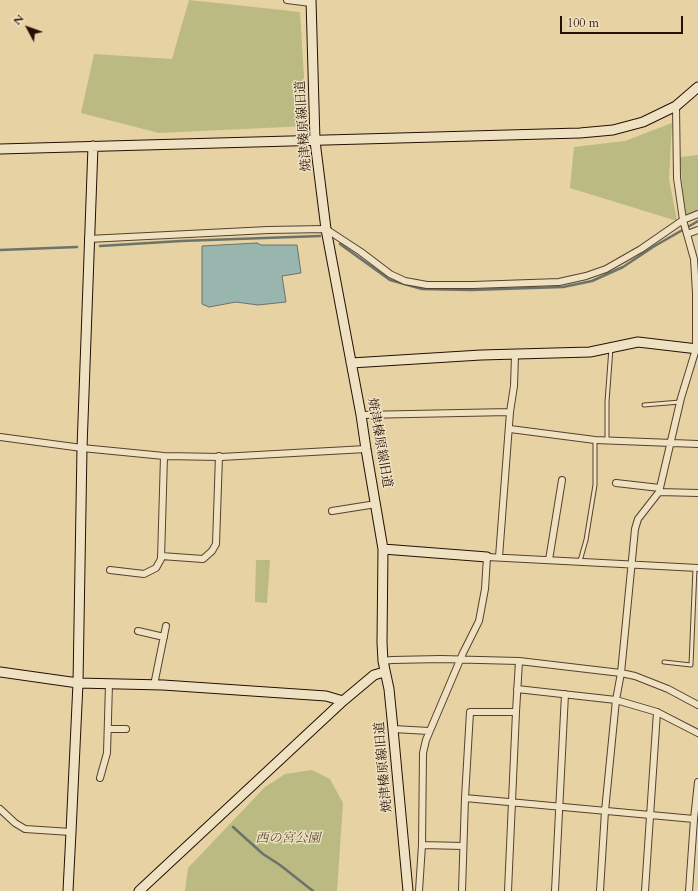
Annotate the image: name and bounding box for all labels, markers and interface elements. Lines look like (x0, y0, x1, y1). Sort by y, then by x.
north arrow (8, 8, 48, 48)
scale bar (562, 8, 685, 34)
text: N (10, 11, 27, 28)
text: 100 m (567, 15, 599, 31)
street label: 焼津榛原線旧道 (293, 80, 315, 172)
street label: 焼津榛原線旧道 (363, 397, 395, 489)
street label: 焼津榛原線旧道 (372, 721, 396, 813)
park label: 西の宮公園 (256, 831, 320, 847)

